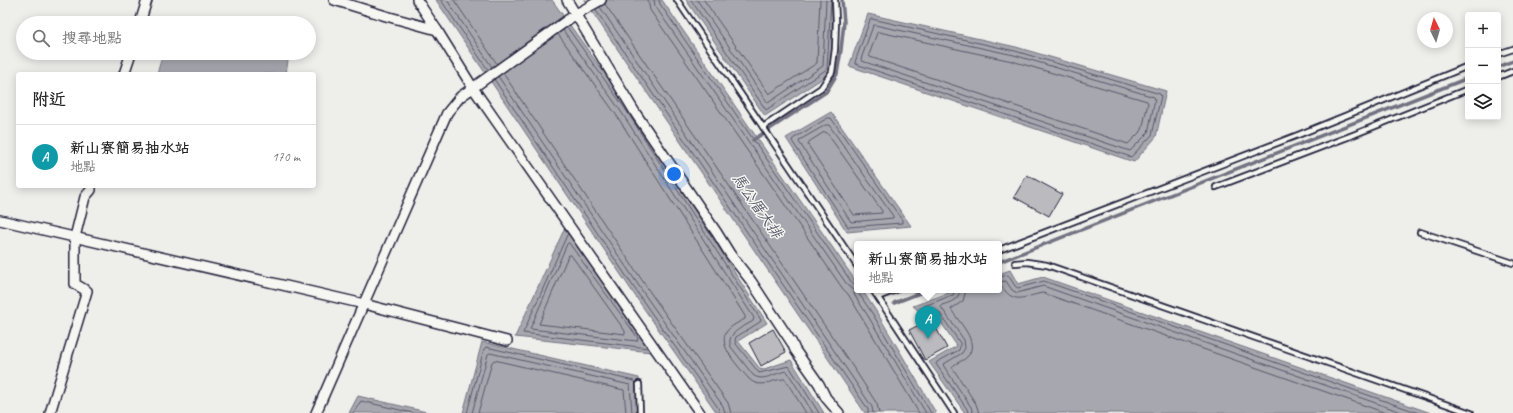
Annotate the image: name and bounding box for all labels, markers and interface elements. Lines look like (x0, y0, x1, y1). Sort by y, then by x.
north arrow (1417, 12, 1453, 48)
map controls (1465, 12, 1501, 120)
button: + (1465, 12, 1501, 48)
search box (16, 16, 316, 60)
icon: search (30, 27, 52, 49)
text: 搜尋地點 (62, 29, 122, 48)
button: − (1465, 48, 1501, 84)
button: layers (1465, 84, 1501, 120)
text: 附近 (32, 89, 66, 110)
text: 新山寮簡易抽水站 (70, 139, 190, 158)
text: A (42, 149, 48, 165)
text: 170 m (272, 149, 300, 165)
text: 地點 (70, 159, 96, 175)
your location (664, 164, 684, 184)
water label: 馬公厝大排 (728, 170, 787, 244)
popup (854, 241, 1002, 293)
text: 新山寮簡易抽水站 (868, 250, 988, 269)
text: 地點 (868, 270, 894, 286)
pin: A (915, 306, 941, 339)

